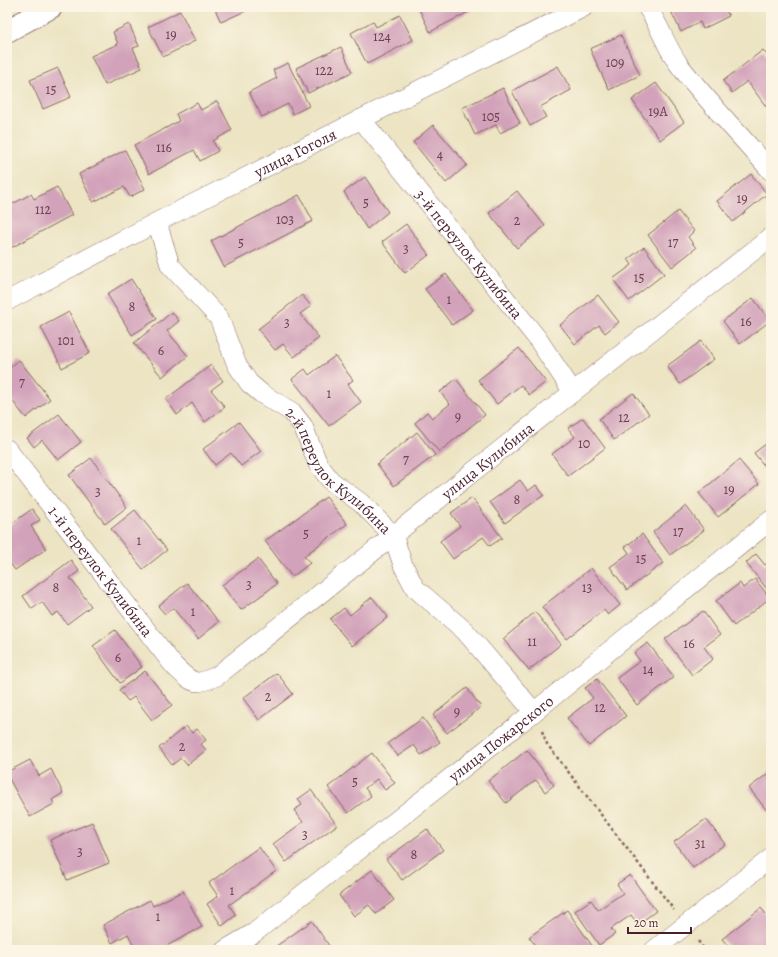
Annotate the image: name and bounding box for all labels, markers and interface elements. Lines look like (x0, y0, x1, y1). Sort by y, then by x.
house number: 19 (165, 25, 177, 44)
house number: 124 (373, 27, 391, 46)
house number: 109 (606, 53, 624, 72)
house number: 122 (315, 61, 333, 80)
house number: 15 (46, 80, 56, 99)
house number: 19А (648, 102, 668, 121)
house number: 105 (482, 107, 500, 126)
street label: улица Гоголя (250, 123, 341, 184)
house number: 116 (156, 138, 172, 157)
house number: 4 (437, 145, 443, 164)
street label: 3-й переулок Кулибина (410, 185, 528, 325)
house number: 19 (736, 189, 748, 208)
house number: 5 (363, 193, 369, 212)
house number: 112 (35, 200, 51, 219)
house number: 103 (276, 210, 294, 229)
house number: 2 (514, 211, 521, 230)
house number: 5 (238, 233, 244, 252)
house number: 17 (668, 233, 678, 252)
house number: 3 (403, 239, 409, 258)
house number: 15 (634, 268, 644, 287)
house number: 1 (447, 290, 452, 309)
house number: 8 (129, 297, 136, 316)
house number: 16 (740, 312, 752, 331)
house number: 3 (284, 313, 290, 332)
house number: 101 (57, 331, 75, 350)
house number: 6 (158, 341, 164, 360)
house number: 7 (19, 373, 25, 392)
house number: 1 (327, 384, 332, 403)
street label: 2-й переулок Кулибина (281, 401, 397, 540)
house number: 9 (455, 407, 461, 426)
house number: 12 (618, 408, 630, 427)
street label: улица Кулибина (436, 417, 539, 506)
house number: 10 (578, 434, 590, 453)
house number: 7 (403, 450, 409, 469)
house number: 19 (723, 480, 735, 499)
house number: 3 (95, 482, 101, 501)
house number: 8 (514, 490, 521, 509)
street label: 1-й переулок Кулибина (43, 502, 158, 642)
house number: 17 (673, 522, 683, 541)
house number: 5 (303, 524, 309, 543)
house number: 1 (137, 531, 142, 550)
house number: 15 (636, 549, 646, 568)
house number: 3 (246, 575, 252, 594)
house number: 8 (53, 578, 60, 597)
house number: 13 (582, 578, 592, 597)
house number: 1 (191, 602, 196, 621)
house number: 11 (527, 632, 537, 651)
house number: 16 (683, 634, 695, 653)
house number: 6 (115, 648, 121, 667)
house number: 14 (642, 660, 654, 679)
house number: 2 (265, 687, 272, 706)
street label: улица Пожарского (443, 691, 558, 788)
house number: 12 (594, 698, 606, 717)
house number: 9 (454, 702, 460, 721)
house number: 2 (179, 737, 186, 756)
house number: 5 (352, 772, 358, 791)
house number: 3 (302, 825, 308, 844)
house number: 31 (695, 834, 706, 853)
house number: 3 (77, 842, 83, 861)
house number: 8 (411, 845, 418, 864)
house number: 1 (230, 881, 235, 900)
house number: 1 (156, 907, 161, 926)
scale bar (628, 909, 691, 935)
text: 20 m (634, 915, 658, 931)

